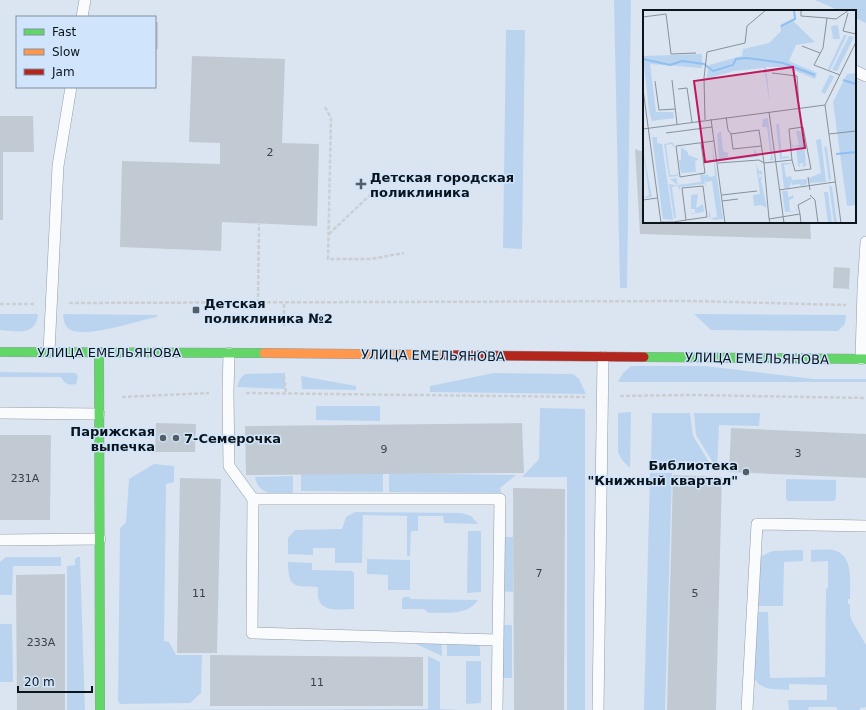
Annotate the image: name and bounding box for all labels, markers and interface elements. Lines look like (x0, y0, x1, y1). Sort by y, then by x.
inset map (643, 10, 856, 223)
legend (16, 16, 156, 88)
text: Fast (52, 25, 76, 39)
text: Slow (52, 45, 80, 59)
text: Jam (51, 65, 75, 79)
house number: 2 (267, 146, 274, 159)
place label: Детская городская поликлиника (370, 170, 514, 200)
marker: Детская городская поликлиника (355, 178, 367, 190)
place label: Детская поликлиника №2 (204, 296, 333, 326)
marker: Детская поликлиника №2 (191, 305, 201, 315)
street label: УЛИЦА ЕМЕЛЬЯНОВА (37, 345, 181, 360)
street label: УЛИЦА ЕМЕЛЬЯНОВА (361, 347, 505, 364)
street label: УЛИЦА ЕМЕЛЬЯНОВА (685, 350, 829, 367)
place label: Парижская выпечка (70, 424, 155, 454)
place label: 7-Семерочка (184, 431, 281, 446)
marker: Парижская выпечка (158, 433, 168, 443)
marker: 7-Семерочка (171, 433, 181, 443)
house number: 9 (381, 443, 388, 456)
house number: 3 (795, 447, 802, 460)
place label: Библиотека "Книжный квартал" (587, 458, 738, 488)
marker: Библиотека "Книжный квартал" (741, 467, 751, 477)
house number: 231А (11, 472, 40, 485)
house number: 7 (536, 567, 543, 580)
house number: 11 (192, 587, 206, 600)
house number: 5 (692, 587, 699, 600)
house number: 233А (27, 636, 56, 649)
scale bar (18, 668, 92, 694)
text: 20 m (24, 675, 55, 689)
house number: 11 (310, 676, 324, 689)

